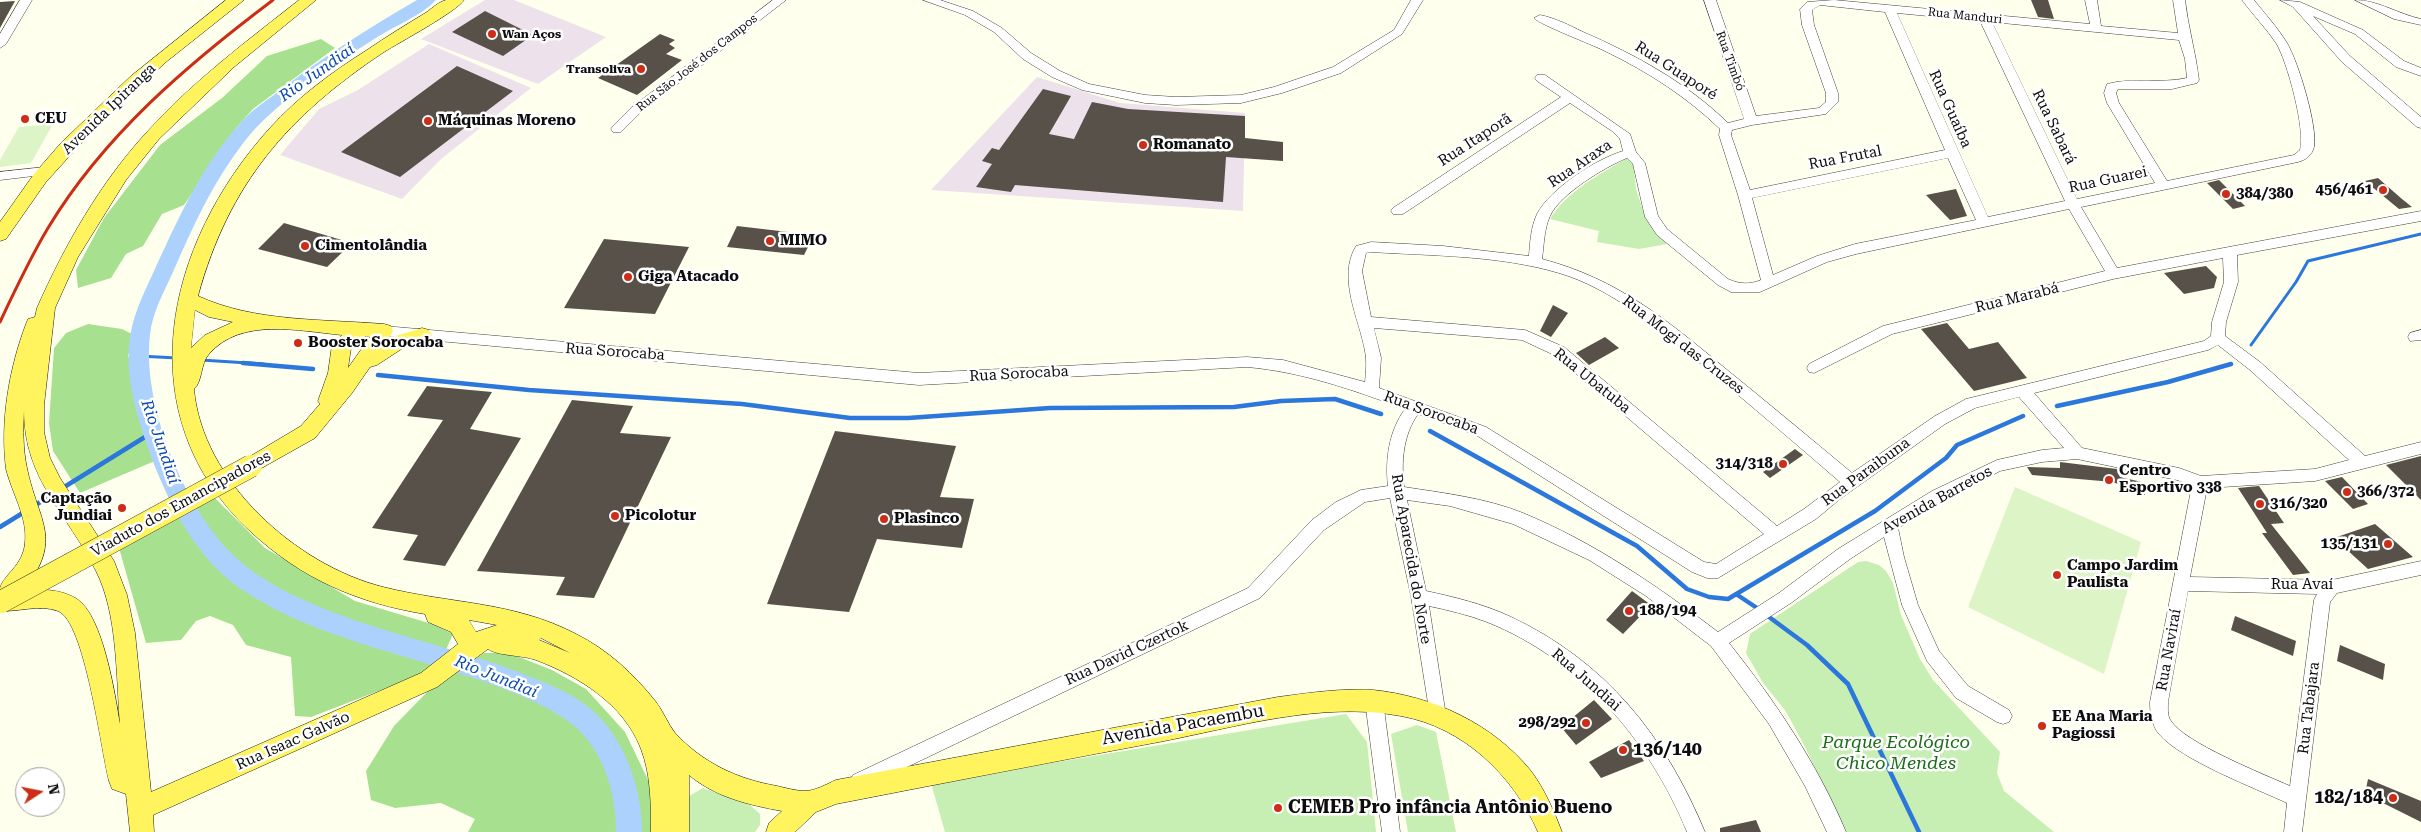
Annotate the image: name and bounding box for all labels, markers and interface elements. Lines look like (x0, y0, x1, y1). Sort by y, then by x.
street label: Rua Manduri (1927, 5, 2003, 27)
street label: Rua São José dos Campos (634, 11, 760, 115)
place label: Wan Aços (502, 27, 561, 41)
marker: Wan Aços (486, 28, 498, 40)
street label: Rua Timbó (1712, 29, 1748, 93)
street label: Rua Guaporé (1632, 38, 1720, 104)
water label: Rio Jundiaí (276, 40, 358, 106)
street label: Avenida Ipiranga (58, 60, 160, 158)
place label: Transoliva (566, 62, 631, 76)
marker: Transoliva (635, 63, 647, 75)
street label: Rua Guaíba (1925, 67, 1975, 151)
street label: Rua Sabará (2028, 87, 2080, 167)
place label: CEU (35, 110, 67, 128)
street label: Rua Itaporã (1435, 110, 1515, 170)
place label: Máquinas Moreno (438, 112, 576, 130)
marker: CEU (19, 113, 31, 125)
marker: Máquinas Moreno (422, 115, 434, 127)
place label: Romanato (1153, 136, 1231, 154)
street label: Rua Araxa (1545, 136, 1615, 192)
marker: Romanato (1137, 139, 1149, 151)
street label: Rua Frutal (1807, 142, 1883, 174)
street label: Rua Guarei (2067, 163, 2149, 197)
place label: 456/461 (2316, 181, 2373, 199)
marker: 456/461 (2377, 184, 2389, 196)
place label: 384/380 (2236, 185, 2293, 203)
marker: 384/380 (2220, 188, 2232, 200)
place label: MIMO (780, 232, 827, 250)
marker: MIMO (764, 235, 776, 247)
place label: Cimentolândia (315, 237, 427, 255)
marker: Cimentolândia (299, 240, 311, 252)
place label: Giga Atacado (638, 268, 739, 286)
marker: Giga Atacado (622, 271, 634, 283)
street label: Rua Marabá (1973, 279, 2061, 317)
street label: Rua Mogi das Cruzes (1619, 292, 1747, 398)
place label: Booster Sorocaba (308, 334, 443, 352)
marker: Booster Sorocaba (292, 337, 304, 349)
street label: Rua Sorocaba (565, 340, 665, 364)
street label: Rua Ubatuba (1550, 345, 1634, 417)
street label: Rua Sorocaba (969, 362, 1069, 386)
street label: Rua Sorocaba (1381, 388, 1481, 438)
water label: Rio Jundiaí (137, 397, 183, 487)
street label: Rua Paraibuna (1818, 434, 1914, 510)
street label: Viaduto dos Emancipadores (88, 447, 274, 561)
place label: 314/318 (1716, 455, 1773, 473)
marker: 314/318 (1777, 458, 1789, 470)
street label: Avenida Barretos (1879, 462, 1995, 538)
place label: Centro Esportivo 338 (2119, 462, 2222, 497)
street label: Rua Aparecida do Norte (1387, 473, 1435, 645)
marker: Centro Esportivo 338 (2103, 474, 2115, 486)
place label: 366/372 (2357, 483, 2414, 501)
marker: 366/372 (2341, 486, 2353, 498)
place label: Captação Jundiai (41, 490, 112, 525)
place label: 316/320 (2270, 495, 2327, 513)
marker: 316/320 (2254, 498, 2266, 510)
marker: Captação Jundiai (116, 502, 128, 514)
place label: Picolotur (625, 507, 696, 525)
marker: Picolotur (609, 510, 621, 522)
place label: Plasinco (894, 510, 959, 528)
marker: Plasinco (878, 513, 890, 525)
place label: 135/131 (2321, 535, 2378, 553)
marker: 135/131 (2382, 538, 2394, 550)
place label: Campo Jardim Paulista (2067, 557, 2178, 592)
marker: Campo Jardim Paulista (2051, 569, 2063, 581)
street label: Rua Avaí (2271, 576, 2333, 594)
place label: 188/194 (1639, 602, 1696, 620)
marker: 188/194 (1623, 605, 1635, 617)
street label: Rua Naviraí (2153, 607, 2185, 693)
street label: Rua David Czertok (1062, 616, 1192, 690)
street label: Rua Jundiai (1548, 645, 1624, 715)
water label: Rio Jundiaí (452, 652, 540, 702)
street label: Rua Tabajara (2294, 661, 2324, 755)
street label: Avenida Pacaembu (1100, 700, 1266, 750)
street label: Rua Isaac Galvão (233, 708, 353, 774)
place label: EE Ana Maria Pagiossi (2052, 708, 2153, 743)
place label: 298/292 (1519, 714, 1576, 732)
marker: 298/292 (1580, 717, 1592, 729)
marker: EE Ana Maria Pagiossi (2036, 720, 2048, 732)
park label: Parque Ecológico Chico Mendes (1822, 732, 1970, 774)
place label: 136/140 (1633, 739, 1702, 761)
marker: 136/140 (1617, 744, 1629, 756)
north arrow (15, 767, 65, 817)
text: N (45, 783, 63, 796)
place label: 182/184 (2314, 787, 2383, 809)
marker: 182/184 (2387, 792, 2399, 804)
place label: CEMEB Pro infância Antônio Bueno (1288, 797, 1612, 819)
marker: CEMEB Pro infância Antônio Bueno (1272, 802, 1284, 814)

